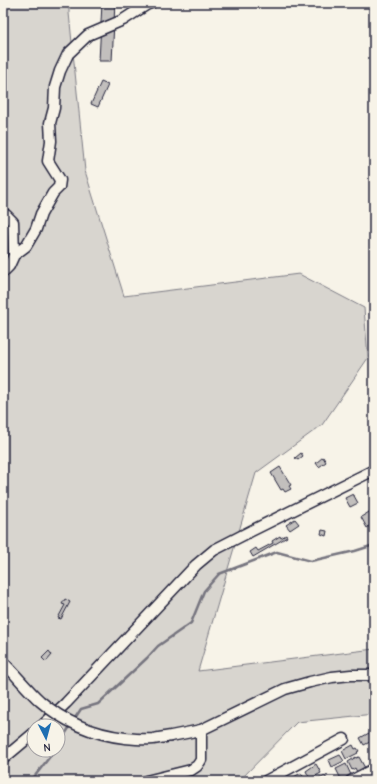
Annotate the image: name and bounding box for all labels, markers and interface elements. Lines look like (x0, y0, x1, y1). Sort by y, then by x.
north arrow (26, 718, 66, 758)
text: N (43, 741, 51, 754)

